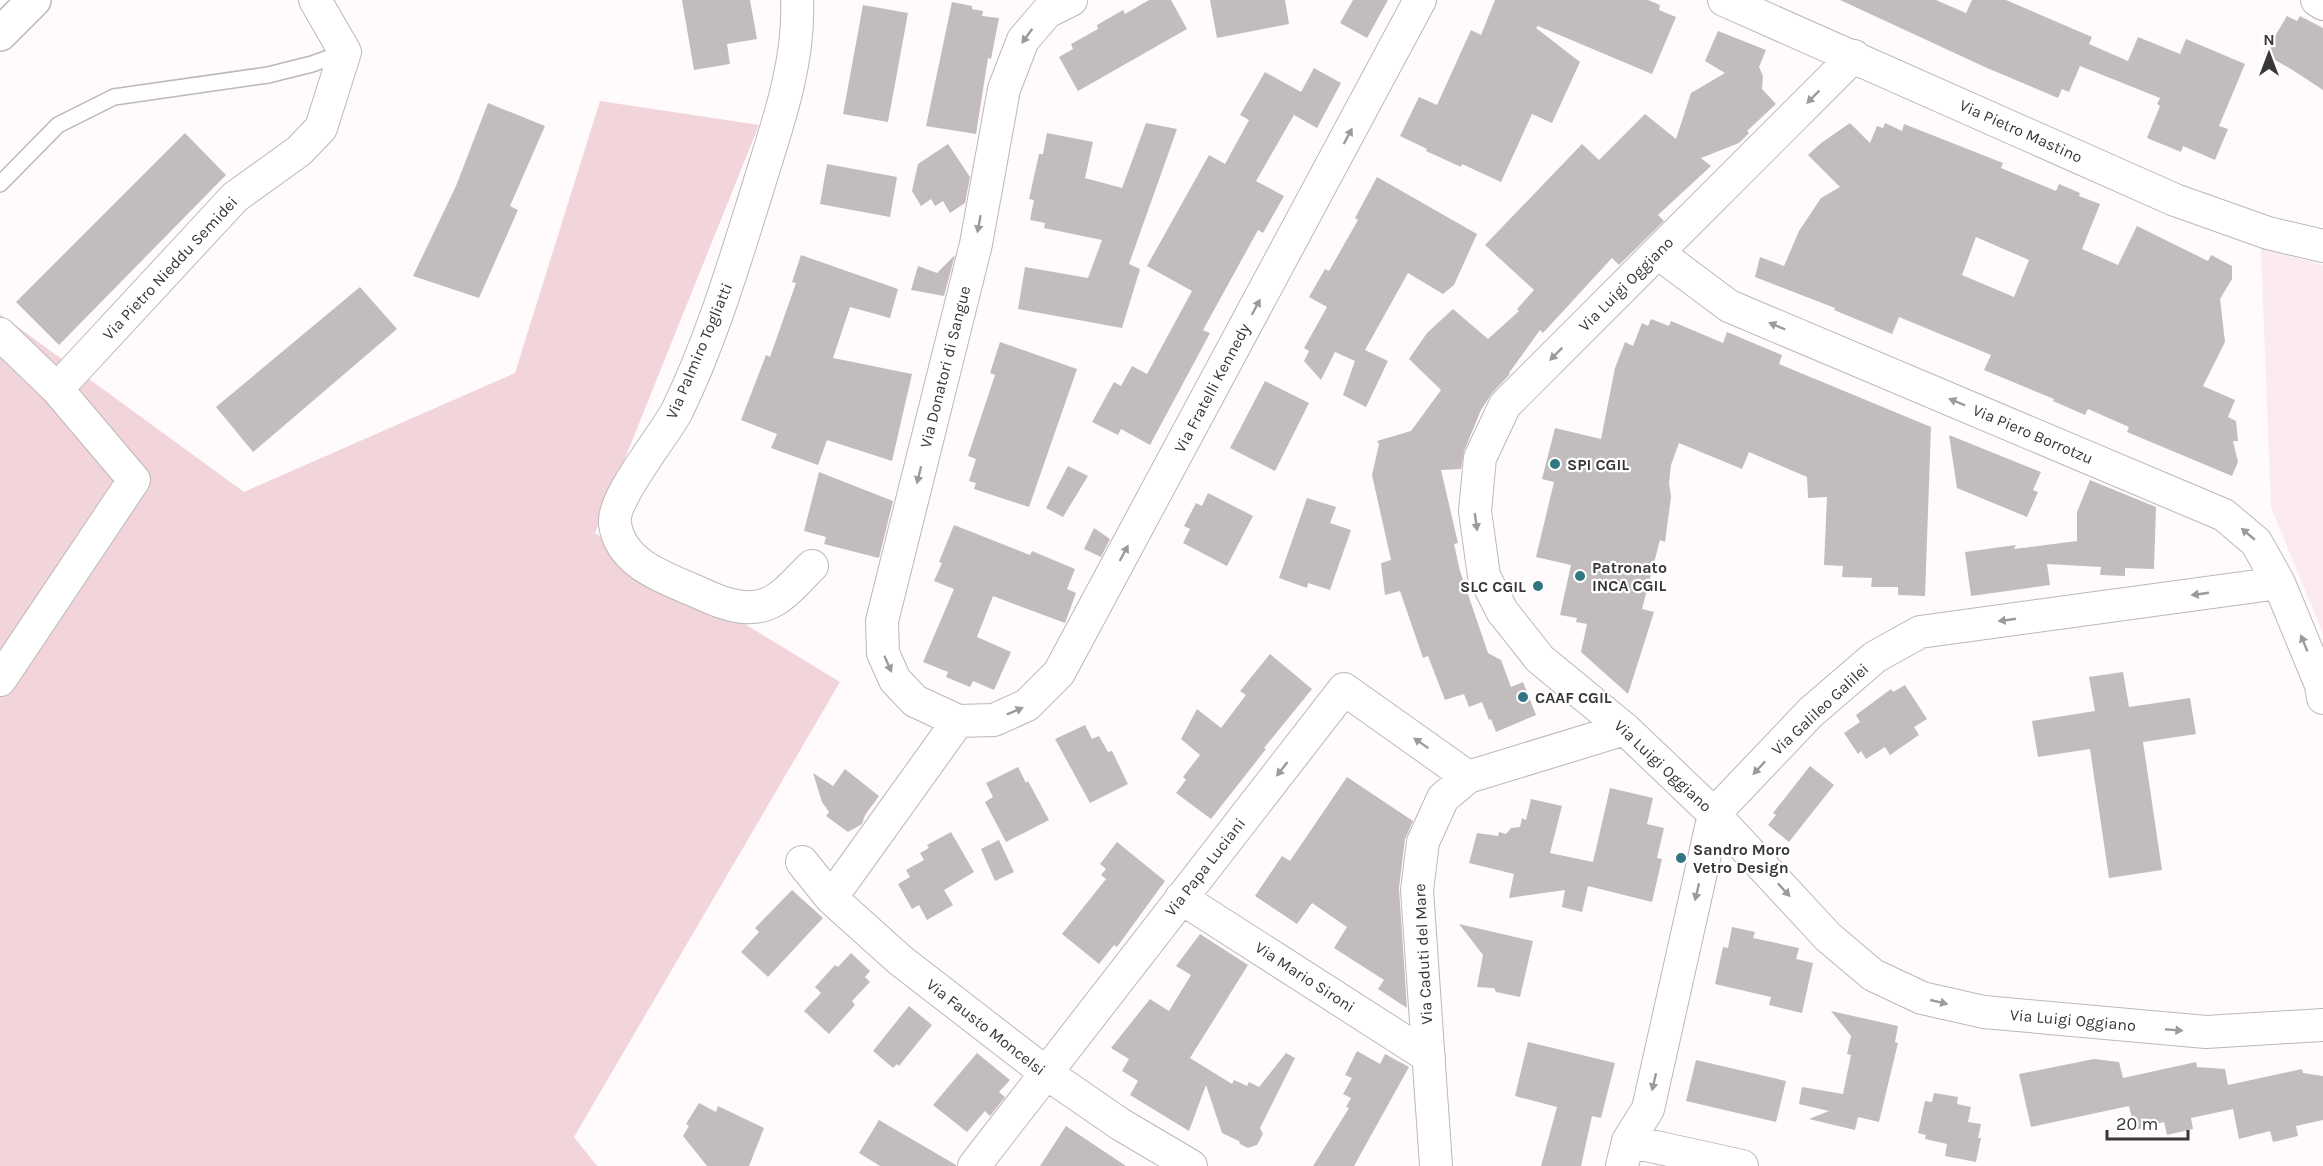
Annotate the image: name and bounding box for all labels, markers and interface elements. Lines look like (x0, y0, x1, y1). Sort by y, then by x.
north arrow (2239, 24, 2299, 84)
one-way arrow (1021, 28, 1033, 44)
text: N (2263, 30, 2275, 49)
one-way arrow (1806, 90, 1820, 104)
street label: Via Pietro Mastino (1957, 95, 2085, 167)
one-way arrow (1343, 127, 1353, 144)
street label: Via Pietro Nieddu Semidei (99, 192, 241, 344)
one-way arrow (975, 215, 984, 234)
street label: Via Luigi Oggiano (1575, 233, 1677, 335)
street label: Via Palmiro Togliatti (662, 280, 736, 422)
street label: Via Donatori di Sangue (916, 284, 974, 450)
one-way arrow (1251, 299, 1261, 316)
street label: Via Fratelli Kennedy (1170, 320, 1254, 456)
one-way arrow (1768, 321, 1786, 330)
one-way arrow (1549, 347, 1563, 362)
one-way arrow (1947, 397, 1965, 407)
street label: Via Piero Borrotzu (1970, 400, 2096, 468)
place label: SPI CGIL (1567, 455, 1629, 474)
marker: SPI CGIL (1548, 457, 1562, 471)
one-way arrow (913, 465, 923, 484)
one-way arrow (1472, 513, 1481, 532)
one-way arrow (2240, 528, 2256, 541)
one-way arrow (1119, 545, 1129, 562)
place label: Patronato INCA CGIL (1592, 558, 1667, 595)
marker: Patronato INCA CGIL (1573, 569, 1587, 583)
place label: SLC CGIL (1460, 577, 1526, 596)
marker: SLC CGIL (1531, 579, 1545, 593)
one-way arrow (2191, 589, 2210, 598)
one-way arrow (1998, 616, 2017, 625)
one-way arrow (2299, 633, 2309, 651)
one-way arrow (884, 655, 893, 673)
street label: Via Galileo Galilei (1768, 659, 1872, 759)
place label: CAAF CGIL (1535, 688, 1612, 707)
marker: CAAF CGIL (1516, 690, 1530, 704)
one-way arrow (1006, 705, 1024, 715)
street label: Via Luigi Oggiano (1610, 716, 1716, 816)
one-way arrow (1413, 737, 1429, 749)
one-way arrow (1752, 760, 1766, 774)
one-way arrow (1276, 761, 1288, 776)
street label: Via Papa Luciani (1161, 814, 1249, 920)
place label: Sandro Moro Vetro Design (1693, 840, 1790, 877)
marker: Sandro Moro Vetro Design (1674, 851, 1688, 865)
one-way arrow (1777, 882, 1791, 897)
street label: Via Caduti del Mare (1410, 883, 1436, 1025)
one-way arrow (1692, 883, 1701, 902)
street label: Via Mario Sironi (1252, 938, 1358, 1016)
street label: Via Fausto Moncelsi (923, 975, 1049, 1079)
one-way arrow (1930, 997, 1948, 1007)
street label: Via Luigi Oggiano (2009, 1005, 2137, 1035)
one-way arrow (2164, 1025, 2183, 1034)
one-way arrow (1649, 1073, 1658, 1092)
scale bar (2107, 1103, 2188, 1141)
text: 20 m (2116, 1113, 2158, 1135)

